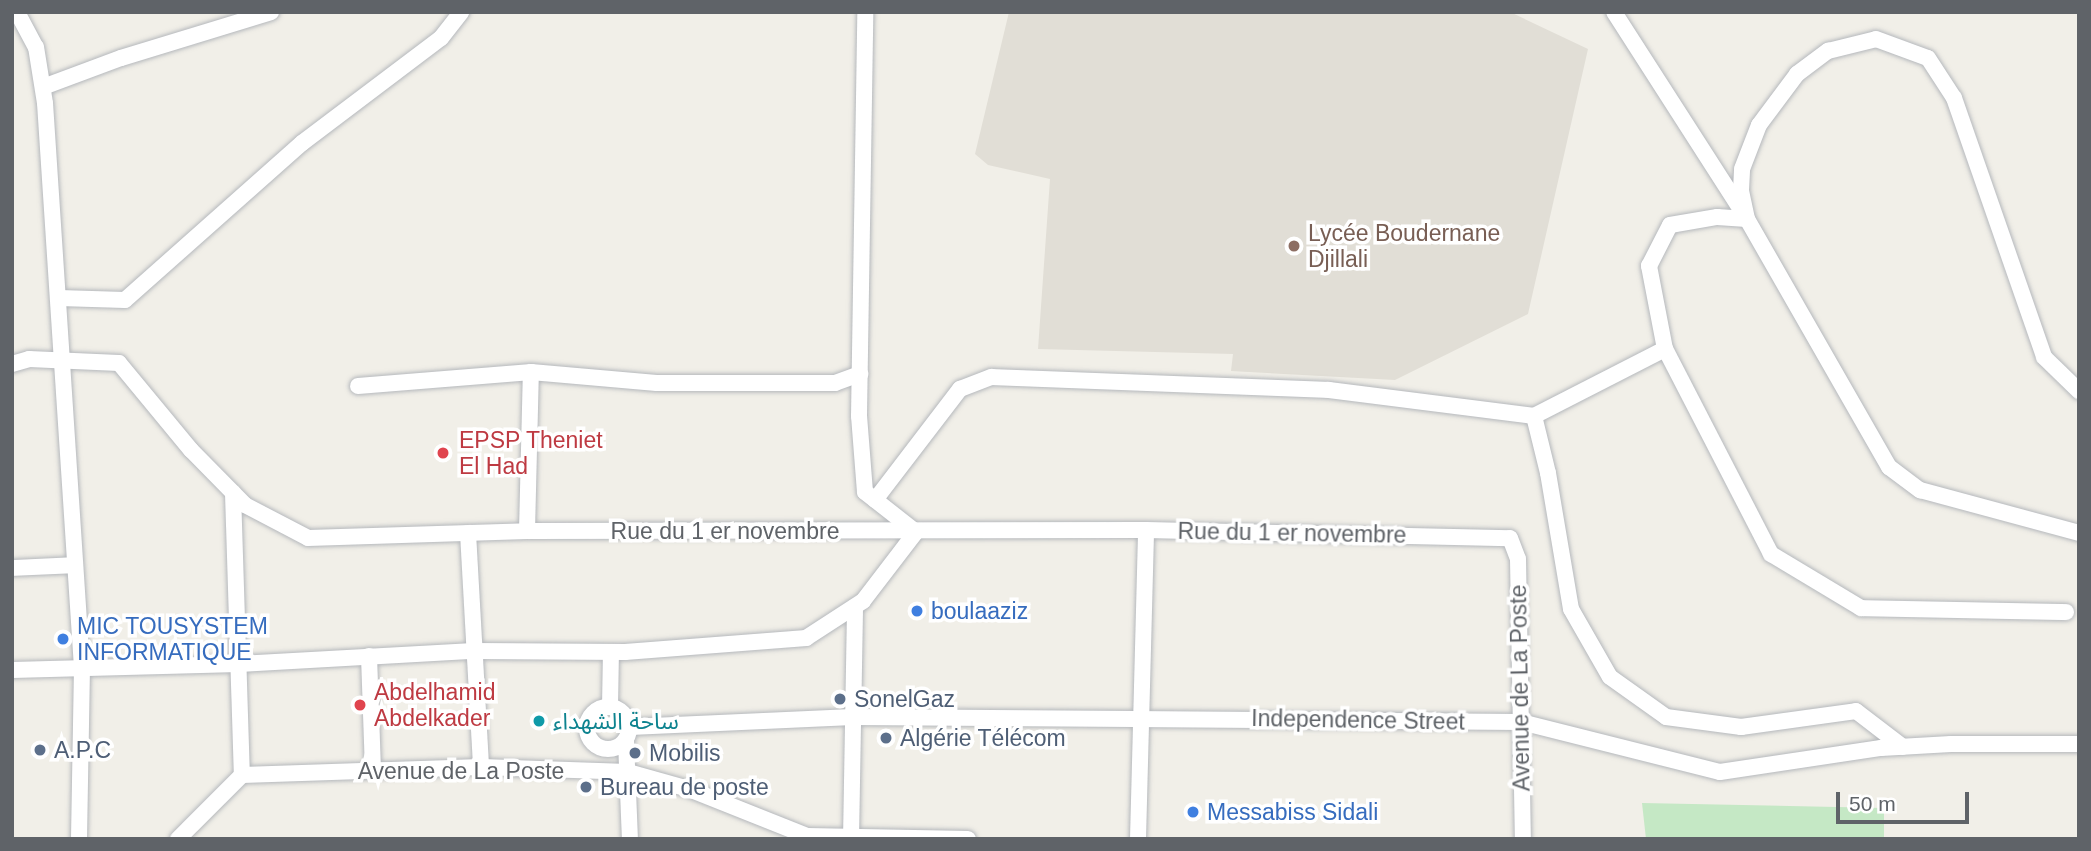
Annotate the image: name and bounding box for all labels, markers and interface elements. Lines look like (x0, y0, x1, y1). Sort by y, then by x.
place label: Lycée Boudernane Djillali (1308, 219, 1500, 273)
marker: Lycée Boudernane Djillali (1286, 238, 1302, 254)
place label: EPSP Theniet El Had (459, 426, 603, 480)
marker: EPSP Theniet El Had (433, 443, 453, 463)
street label: Rue du 1 er novembre (611, 517, 839, 545)
street label: Rue du 1 er novembre (1177, 517, 1407, 549)
street label: Avenue de La Poste (1504, 584, 1536, 792)
place label: boulaaziz (931, 597, 1028, 625)
marker: boulaaziz (909, 603, 925, 619)
place label: MIC TOUSYSTEM INFORMATIQUE (77, 612, 268, 666)
marker: MIC TOUSYSTEM INFORMATIQUE (55, 631, 71, 647)
place label: Abdelhamid Abdelkader (374, 678, 495, 732)
place label: SonelGaz (854, 685, 955, 713)
marker: SonelGaz (832, 691, 848, 707)
marker: Abdelhamid Abdelkader (352, 697, 368, 713)
street label: Independence Street (1251, 704, 1465, 736)
place label: ساحة الشهداء (553, 707, 679, 735)
marker: ساحة الشهداء (531, 713, 547, 729)
place label: Algérie Télécom (900, 724, 1066, 752)
marker: Algérie Télécom (878, 730, 894, 746)
place label: A.P.C (54, 736, 111, 764)
place label: Mobilis (649, 739, 721, 767)
marker: A.P.C (32, 742, 48, 758)
marker: Mobilis (627, 745, 643, 761)
street label: Avenue de La Poste (358, 757, 564, 785)
place label: Bureau de poste (600, 773, 769, 801)
scale bar (1839, 778, 1972, 822)
marker: Bureau de poste (578, 779, 594, 795)
text: 50 m (1849, 792, 1896, 815)
place label: Messabiss Sidali (1207, 798, 1378, 826)
marker: Messabiss Sidali (1185, 804, 1201, 820)

